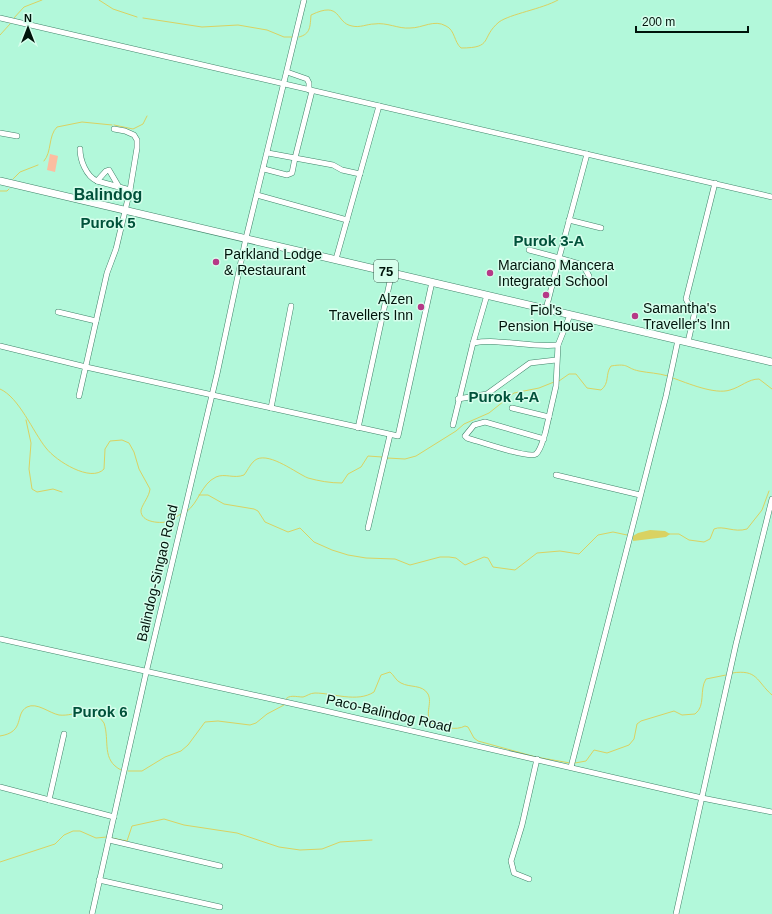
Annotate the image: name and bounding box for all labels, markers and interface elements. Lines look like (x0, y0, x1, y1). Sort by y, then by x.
north arrow (8, 8, 48, 48)
scale bar (636, 8, 748, 34)
text: N (24, 12, 32, 24)
text: 200 m (642, 15, 675, 29)
district label: Balindog (74, 186, 142, 203)
district label: Purok 5 (80, 214, 136, 231)
district label: Purok 3-A (514, 232, 585, 249)
place label: Parkland Lodge & Restaurant (224, 246, 322, 278)
marker: Parkland Lodge & Restaurant (211, 257, 221, 267)
place label: Marciano Mancera Integrated School (498, 257, 614, 289)
road number: 75 (374, 260, 398, 282)
marker: Marciano Mancera Integrated School (485, 268, 495, 278)
marker: Fiol's Pension House (541, 290, 551, 300)
place label: Alzen Travellers Inn (329, 291, 413, 323)
place label: Samantha's Traveller's Inn (643, 300, 730, 332)
marker: Alzen Travellers Inn (416, 302, 426, 312)
place label: Fiol's Pension House (499, 302, 594, 334)
marker: Samantha's Traveller's Inn (630, 311, 640, 321)
district label: Purok 4-A (469, 388, 540, 405)
street label: Balindog-Singao Road (133, 503, 181, 643)
street label: Paco-Balindog Road (325, 691, 453, 735)
district label: Purok 6 (72, 703, 128, 720)

